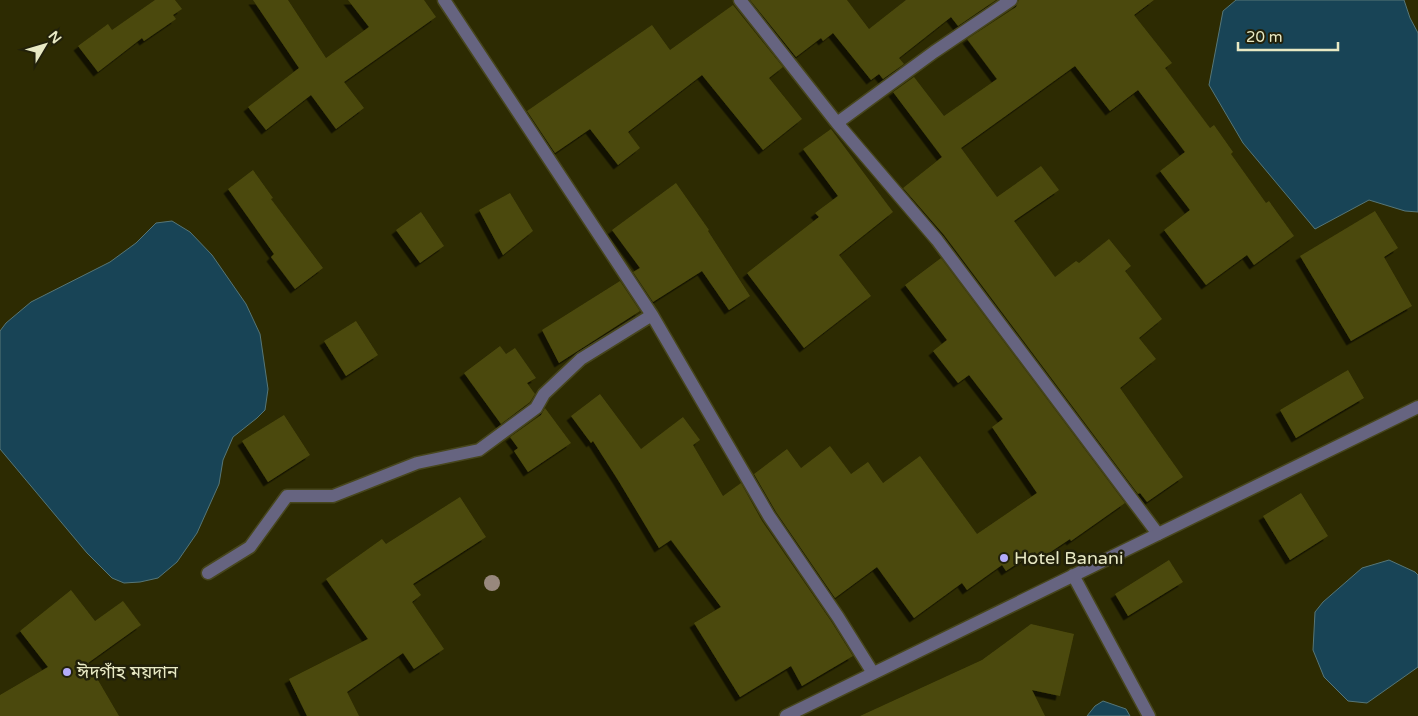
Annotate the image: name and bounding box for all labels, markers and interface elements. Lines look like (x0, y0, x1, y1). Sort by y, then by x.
north arrow (20, 20, 70, 70)
scale bar (1238, 20, 1338, 52)
text: N (45, 28, 65, 47)
text: 20 m (1246, 28, 1283, 46)
place label: Hotel Banani (1014, 547, 1123, 569)
marker: Hotel Banani (998, 552, 1010, 564)
place label: ঈদগাঁহ ময়দান (76, 661, 179, 683)
marker: ঈদগাঁহ ময়দান (61, 666, 73, 678)

